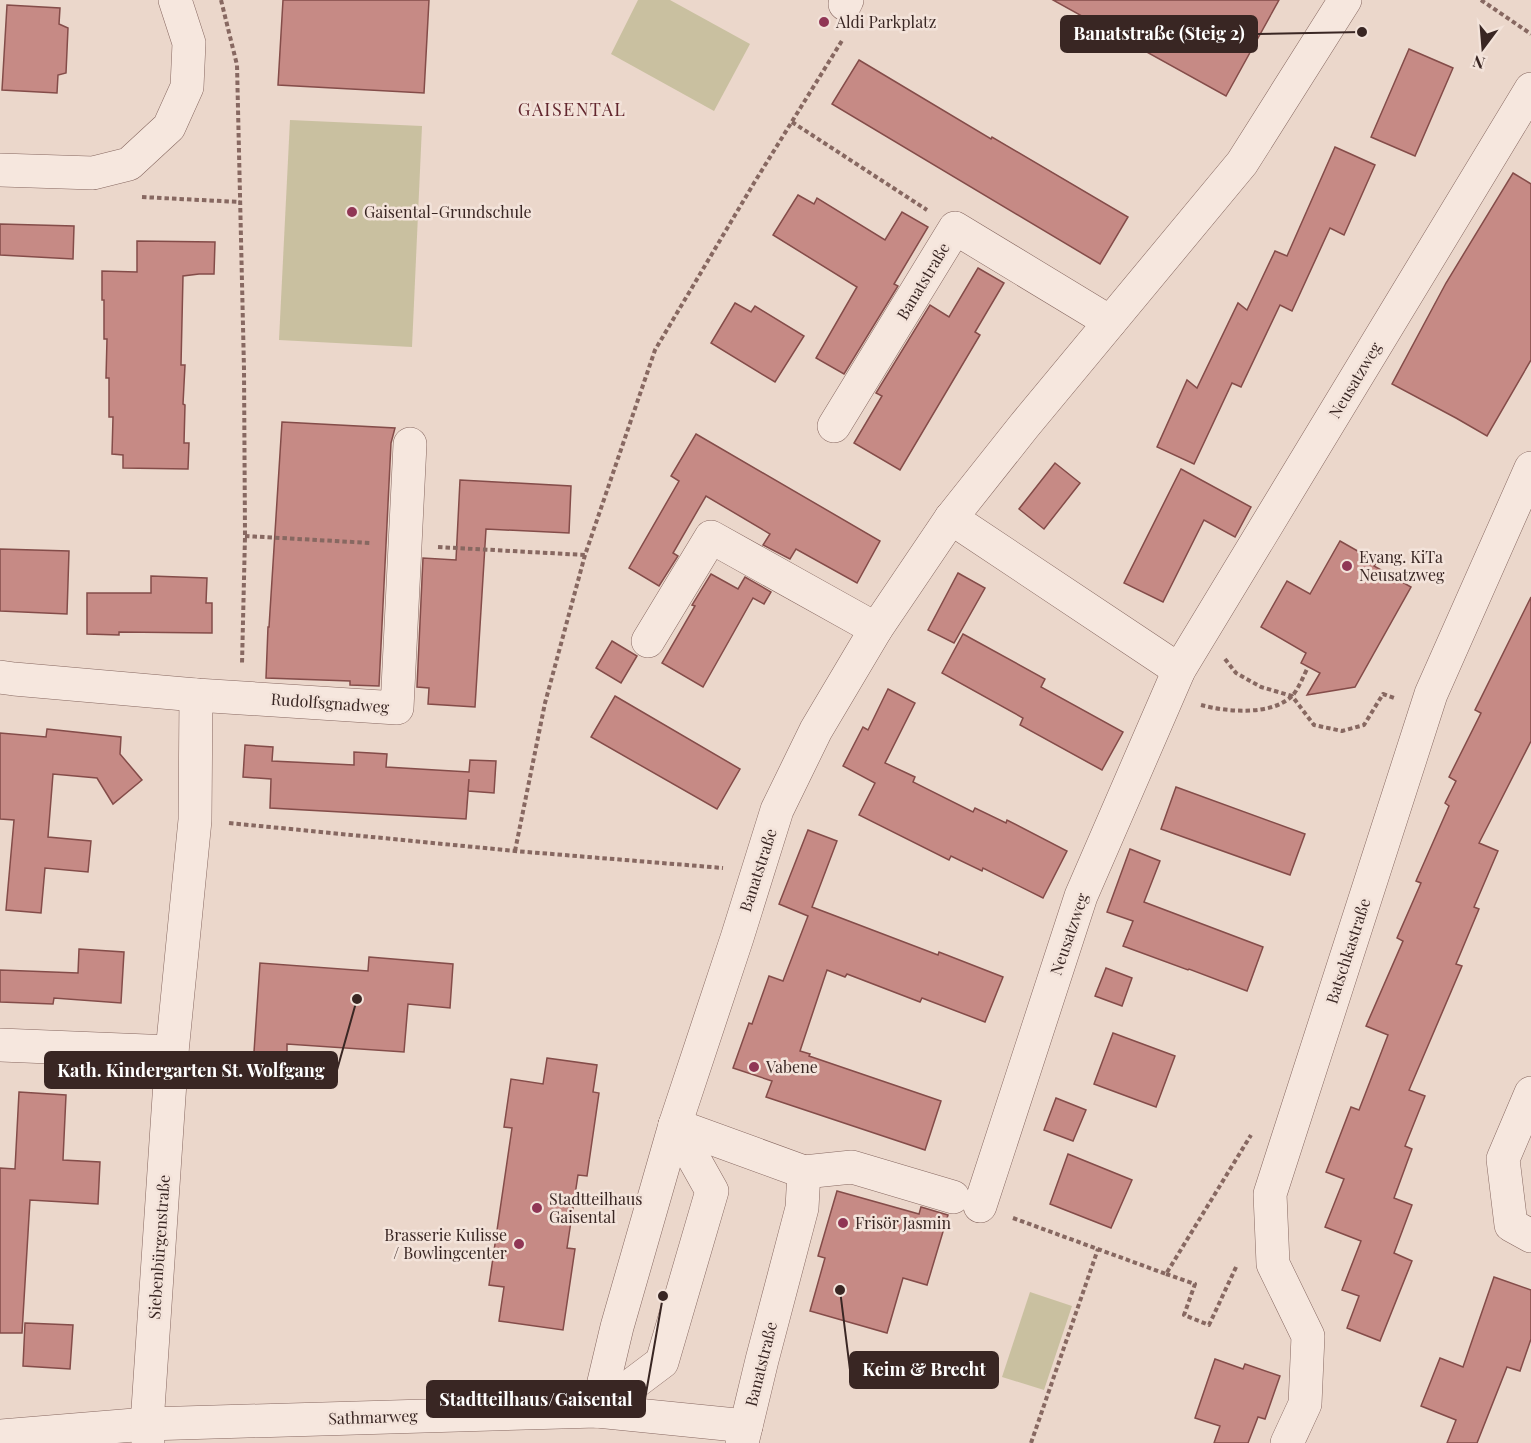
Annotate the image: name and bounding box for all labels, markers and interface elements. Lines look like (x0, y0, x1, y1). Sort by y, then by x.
place label: Aldi Parkplatz (835, 11, 937, 32)
marker: Aldi Parkplatz (817, 15, 831, 29)
callout: Banatstraße (Steig 2) (1061, 16, 1257, 52)
north arrow (1453, 18, 1513, 78)
text: Banatstraße (Steig 2) (1073, 21, 1245, 45)
text: N (1470, 51, 1487, 75)
district label: GAISENTAL (518, 97, 626, 121)
place label: Gaisental-Grundschule (364, 201, 531, 222)
marker: Gaisental-Grundschule (345, 205, 359, 219)
street label: Banatstraße (891, 238, 954, 323)
street label: Neusatzweg (1324, 337, 1386, 422)
place label: Evang. KiTa Neusatzweg (1359, 546, 1445, 585)
marker: Evang. KiTa Neusatzweg (1340, 559, 1354, 573)
street label: Rudolfsgnadweg (270, 688, 390, 717)
street label: Banatstraße (734, 825, 781, 914)
street label: Neusatzweg (1045, 889, 1093, 978)
street label: Batschkastraße (1321, 895, 1374, 1006)
callout: Kath. Kindergarten St. Wolfgang (45, 1052, 337, 1088)
place label: Vabene (765, 1056, 818, 1077)
text: Kath. Kindergarten St. Wolfgang (57, 1058, 325, 1082)
marker: Vabene (747, 1060, 761, 1074)
street label: Siebenbürgenstraße (143, 1174, 174, 1320)
place label: Stadtteilhaus Gaisental (549, 1188, 642, 1227)
marker: Stadtteilhaus Gaisental (530, 1201, 544, 1215)
place label: Frisör Jasmin (855, 1212, 951, 1233)
marker: Frisör Jasmin (836, 1216, 850, 1230)
place label: Brasserie Kulisse / Bowlingcenter (384, 1224, 507, 1263)
marker: Brasserie Kulisse / Bowlingcenter (512, 1237, 526, 1251)
street label: Banatstraße (740, 1319, 781, 1408)
callout: Keim & Brecht (850, 1352, 998, 1388)
text: Keim & Brecht (862, 1357, 986, 1381)
callout: Stadtteilhaus/Gaisental (427, 1381, 645, 1417)
text: Stadtteilhaus/Gaisental (439, 1387, 633, 1411)
street label: Sathmarweg (328, 1404, 419, 1429)

